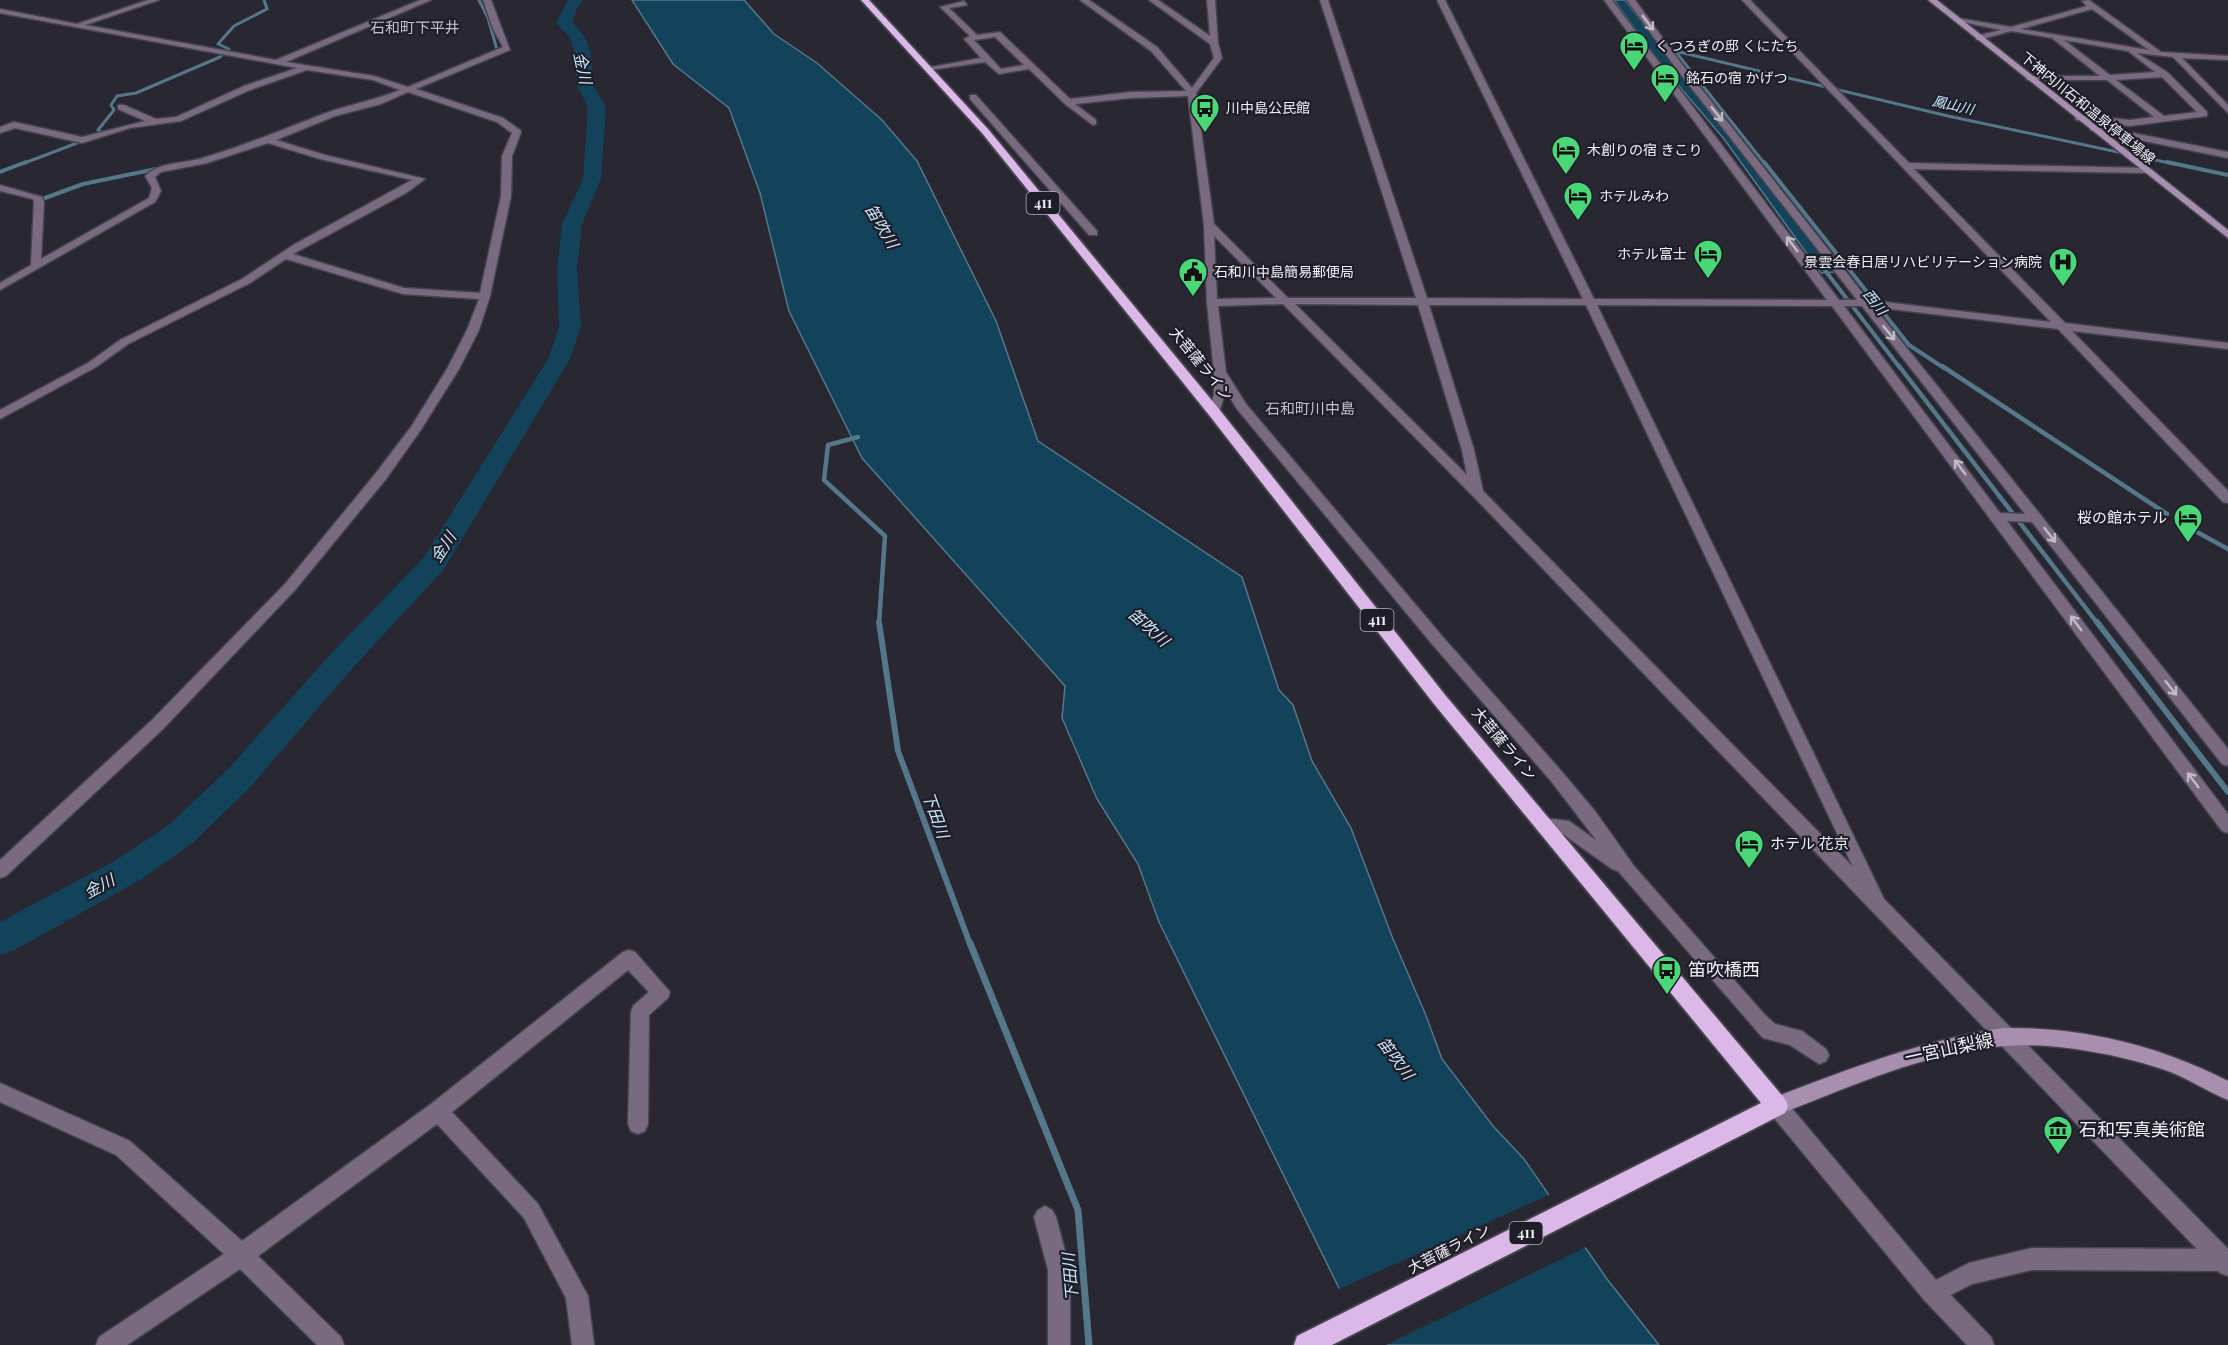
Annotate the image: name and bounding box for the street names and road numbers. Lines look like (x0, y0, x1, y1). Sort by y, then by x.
street label: 下神内川石和温泉停車場線 (2017, 47, 2160, 168)
road number: 411 (1026, 192, 1060, 214)
street label: 大菩薩ライン (1166, 322, 1238, 405)
road number: 411 (1360, 609, 1394, 631)
street label: 大菩薩ライン (1468, 702, 1541, 784)
street label: 一宮山梨線 (1902, 1027, 1995, 1069)
street label: 大菩薩ライン (1404, 1219, 1493, 1277)
road number: 411 (1510, 1222, 1543, 1244)

